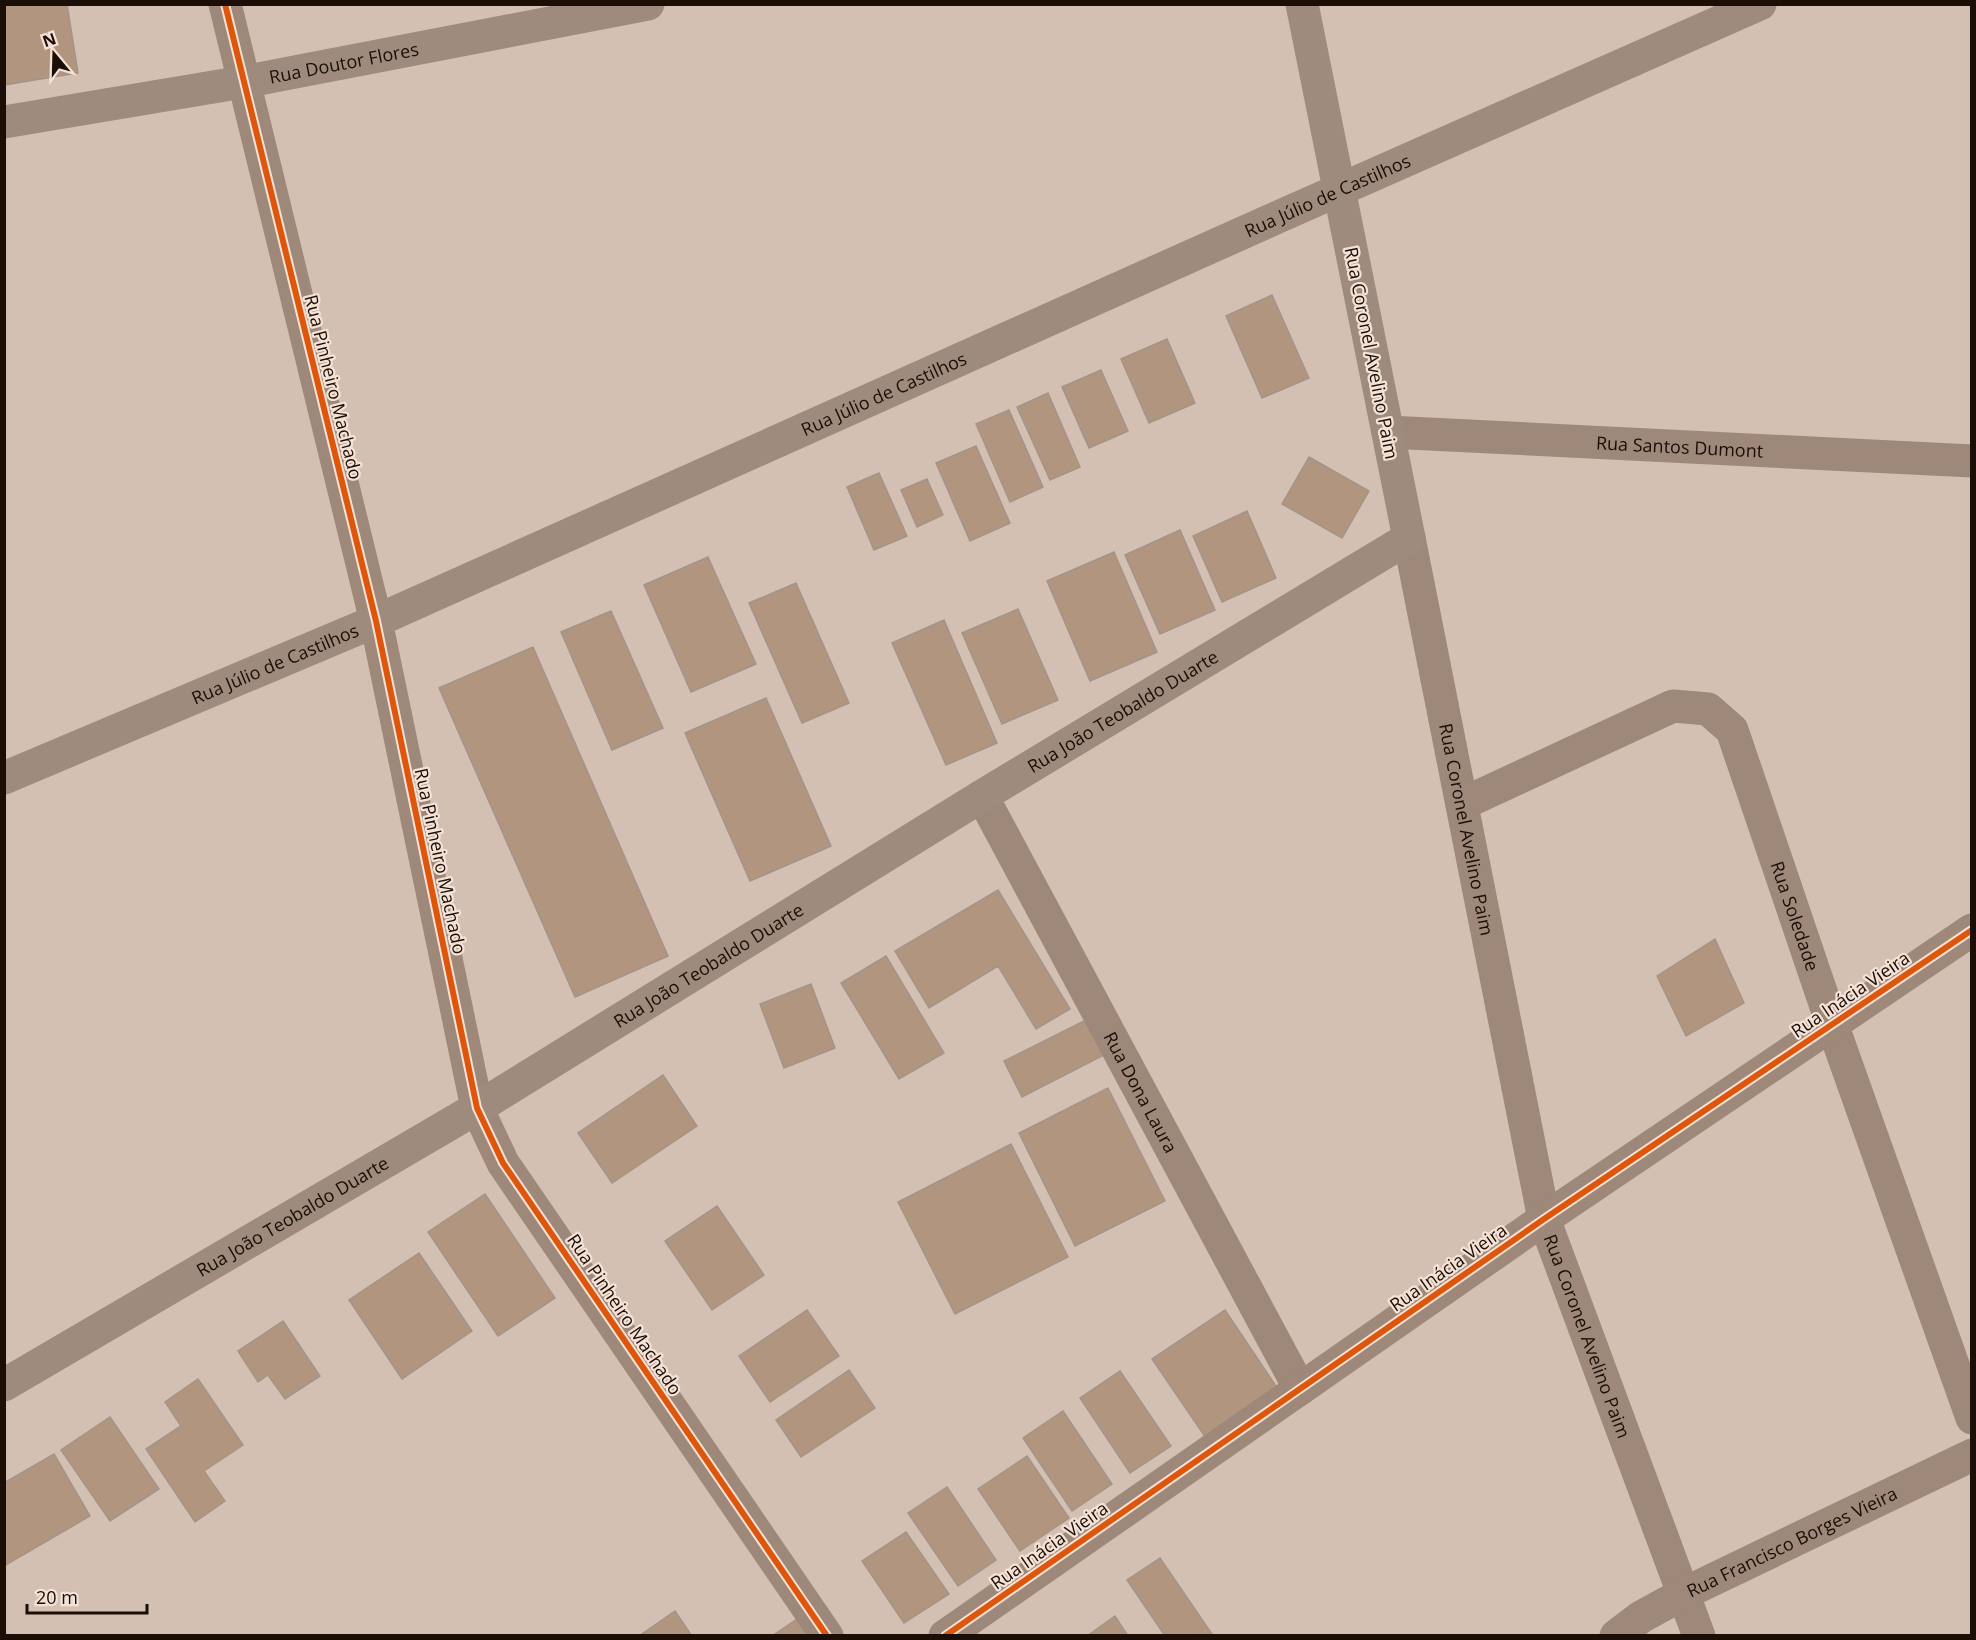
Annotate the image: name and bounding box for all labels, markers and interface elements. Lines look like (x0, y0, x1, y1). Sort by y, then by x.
north arrow (24, 24, 84, 84)
text: N (39, 27, 59, 52)
street label: Rua Doutor Flores (267, 36, 421, 89)
street label: Rua Júlio de Castilhos (1241, 148, 1414, 243)
street label: Rua Coronel Avelino Paim (1340, 245, 1404, 461)
street label: Rua Pinheiro Machado (299, 292, 369, 482)
street label: Rua Júlio de Castilhos (797, 346, 970, 441)
street label: Rua Santos Dumont (1595, 430, 1764, 463)
street label: Rua Júlio de Castilhos (188, 618, 362, 710)
street label: Rua João Teobaldo Duarte (1023, 644, 1223, 778)
street label: Rua Coronel Avelino Paim (1434, 721, 1500, 938)
street label: Rua Pinheiro Machado (410, 766, 472, 956)
street label: Rua Soledade (1765, 858, 1825, 974)
street label: Rua João Teobaldo Duarte (609, 897, 808, 1033)
street label: Rua Inácia Vieira (1786, 945, 1914, 1043)
street label: Rua Dona Laura (1098, 1027, 1183, 1157)
street label: Rua João Teobaldo Duarte (192, 1151, 393, 1282)
street label: Rua Inácia Vieira (1385, 1218, 1511, 1316)
street label: Rua Pinheiro Machado (562, 1229, 688, 1399)
street label: Rua Coronel Avelino Paim (1539, 1231, 1636, 1441)
street label: Rua Francisco Borges Vieira (1683, 1481, 1901, 1603)
street label: Rua Inácia Vieira (986, 1496, 1112, 1594)
scale bar (27, 1577, 147, 1615)
text: 20 m (36, 1585, 78, 1609)

